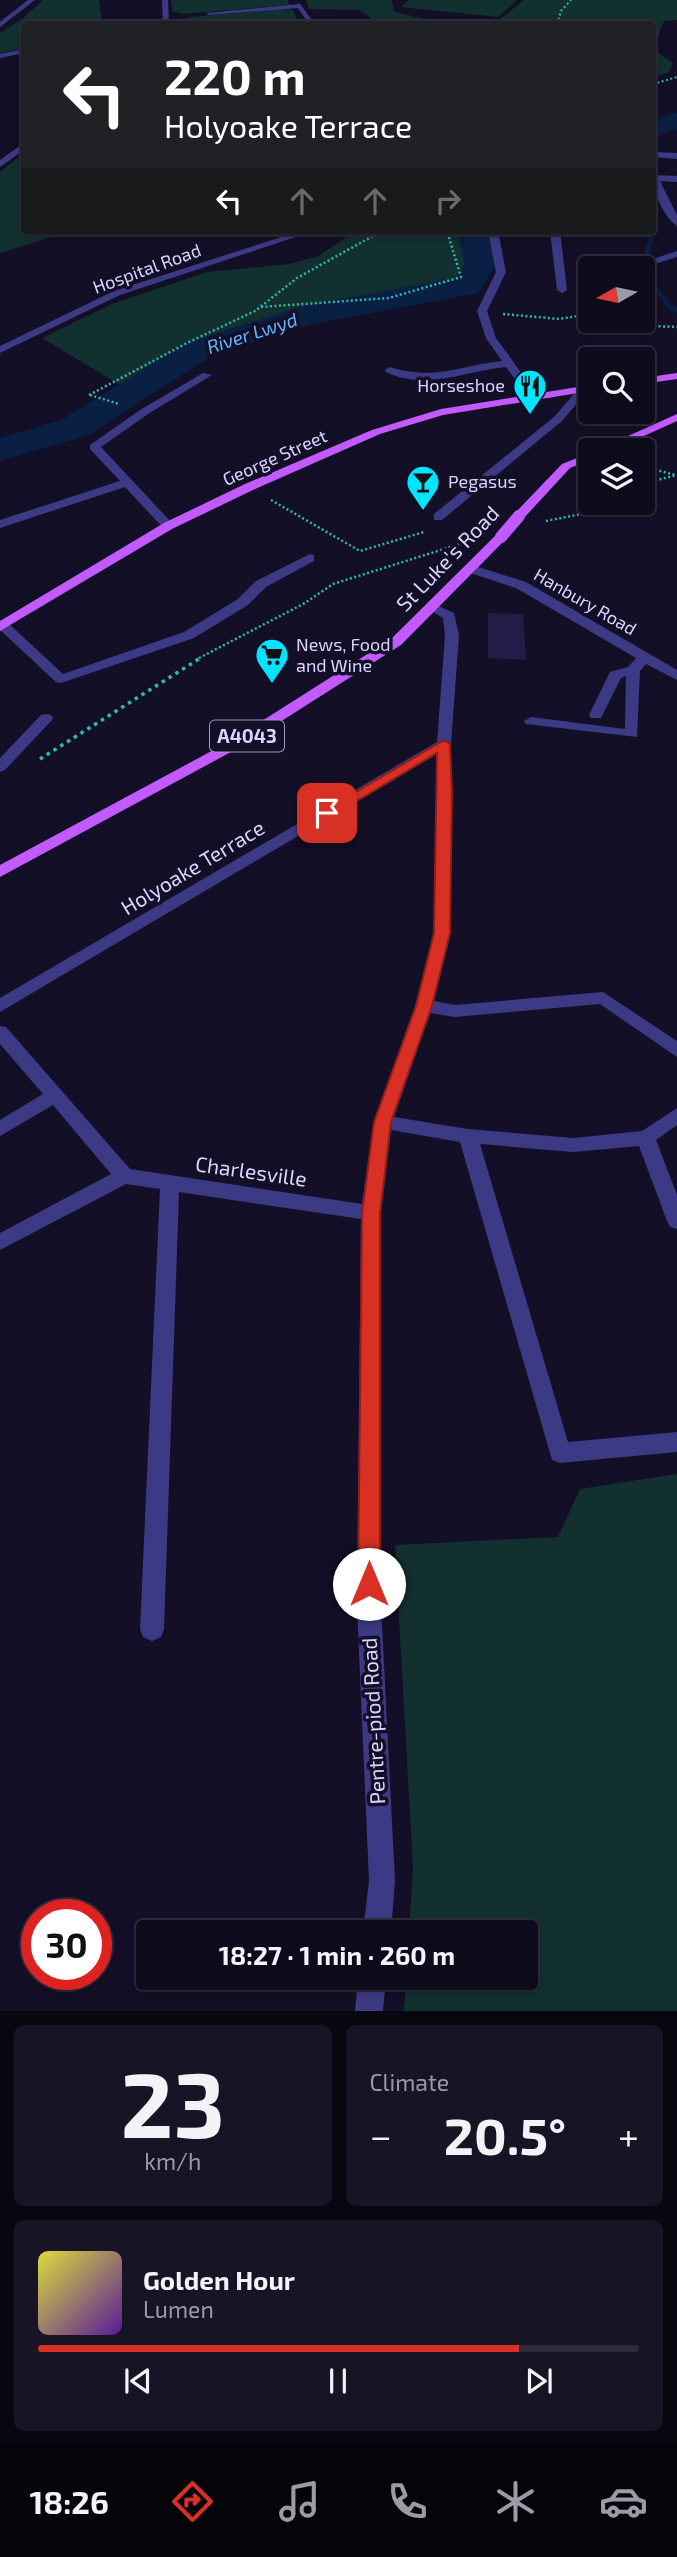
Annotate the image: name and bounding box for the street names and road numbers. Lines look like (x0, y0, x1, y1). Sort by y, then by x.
street label: Hospital Road (90, 238, 204, 298)
street label: George Street (219, 424, 330, 490)
street label: St Luke's Road (390, 500, 503, 616)
street label: Hanbury Road (530, 563, 641, 639)
road number: A4043 (210, 720, 284, 751)
street label: Holyoake Terrace (116, 814, 268, 919)
street label: Charlesville (194, 1150, 309, 1191)
street label: Pentre-piod Road (356, 1637, 389, 1805)

